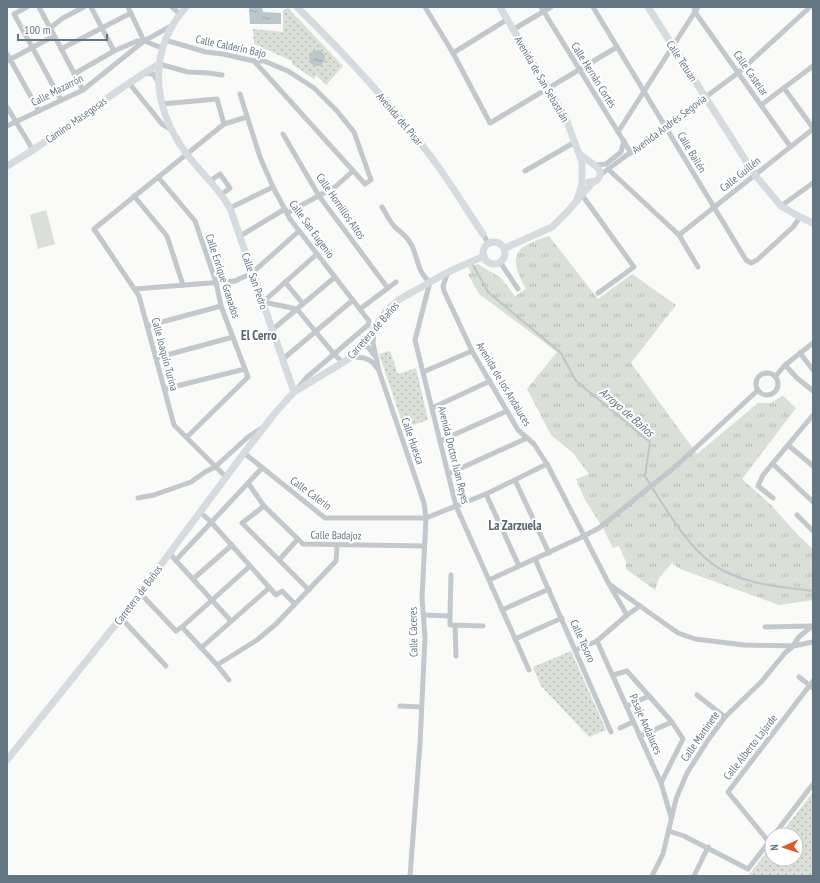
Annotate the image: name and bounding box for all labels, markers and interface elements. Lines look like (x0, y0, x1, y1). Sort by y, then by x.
scale bar (18, 16, 107, 42)
text: 100 m (24, 22, 51, 37)
street label: Calle Calderín Bajo (194, 32, 268, 60)
street label: Avenida de San Sebastián (512, 33, 572, 125)
street label: Calle Tetuán (664, 38, 701, 84)
street label: Calle Hernán Cortés (568, 39, 620, 111)
street label: Calle Castelar (730, 48, 772, 98)
street label: Calle Mazarrón (29, 71, 86, 109)
street label: Avenida del Pisar (374, 90, 426, 148)
street label: Avenida Andrés Segovia (629, 91, 709, 157)
street label: Camino Masegosas (43, 94, 110, 146)
street label: Calle Bailén (674, 129, 710, 175)
street label: Calle Guillén (717, 153, 763, 195)
street label: Calle Hornillos Altos (313, 170, 369, 242)
street label: Calle San Eugenio (286, 197, 338, 261)
street label: Calle Enrique Granados (203, 232, 243, 320)
street label: Calle San Pedro (239, 251, 271, 312)
street label: Carretera de Baños (344, 298, 402, 362)
street label: Calle Joaquín Turina (148, 316, 182, 392)
district label: El Cerro (241, 327, 277, 344)
street label: Avenida de los Andaluces (473, 339, 535, 429)
water label: Arroyo de Baños (597, 384, 659, 441)
street label: Avenida Doctor Juan Reyes (435, 405, 473, 506)
street label: Calle Huesca (398, 416, 428, 466)
street label: Calle Calerín (287, 473, 335, 513)
district label: La Zarzuela (488, 517, 542, 534)
street label: Calle Badajoz (310, 528, 362, 542)
street label: Carretera de Baños (111, 562, 165, 628)
street label: Calle Cáceres (406, 606, 420, 657)
street label: Calle Tesoro (567, 617, 599, 665)
street label: Pasaje Andaluces (626, 692, 666, 757)
street label: Calle Martinete (678, 708, 723, 764)
street label: Calle Alberto Lajarde (720, 711, 780, 783)
north arrow (764, 827, 804, 867)
text: N (767, 844, 781, 851)

